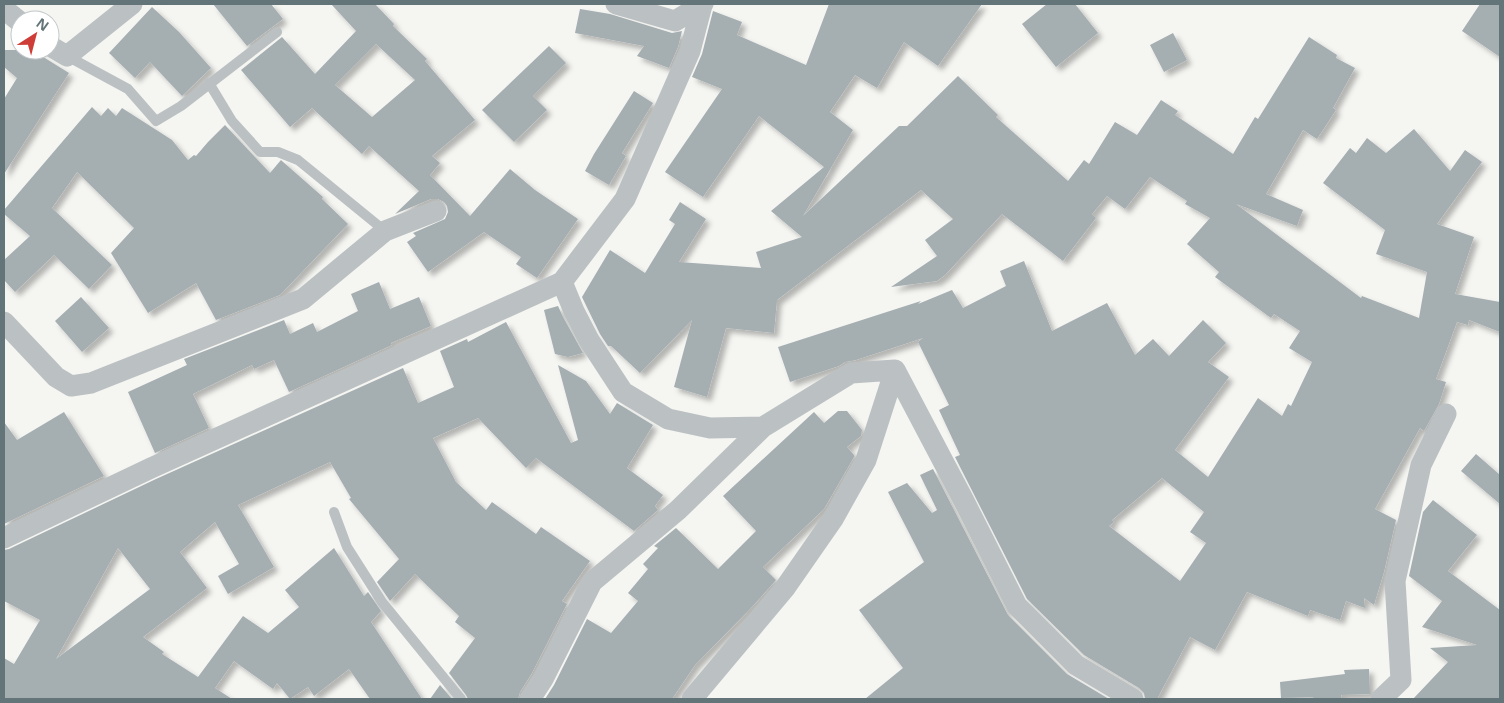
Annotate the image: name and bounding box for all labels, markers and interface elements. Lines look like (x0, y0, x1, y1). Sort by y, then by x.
north arrow (10, 10, 60, 60)
text: N (33, 13, 53, 35)

